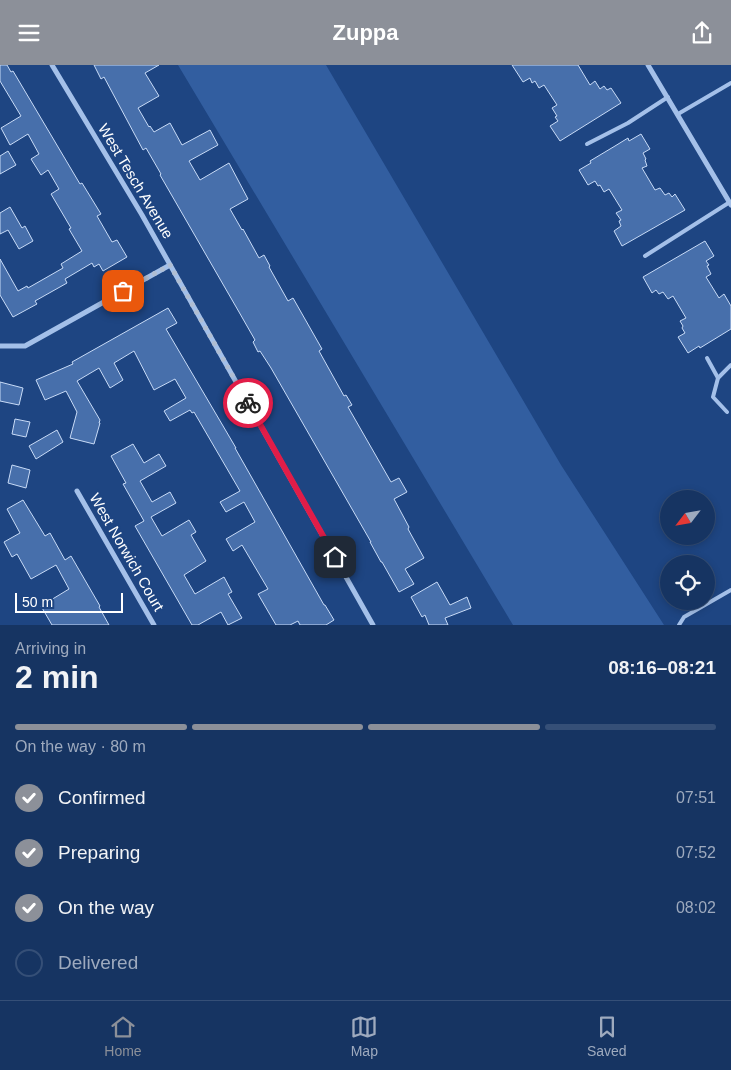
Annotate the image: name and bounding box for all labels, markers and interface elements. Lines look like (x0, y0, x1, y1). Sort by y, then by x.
icon: menu (15, 19, 43, 47)
icon: share (688, 19, 716, 47)
text: Zuppa (333, 20, 399, 45)
street label: West Tesch Avenue (95, 121, 177, 241)
pin (102, 270, 144, 312)
icon: bag (109, 277, 137, 305)
courier (223, 378, 273, 428)
icon: bike (234, 389, 262, 417)
street label: West Norwich Court (86, 490, 168, 615)
north arrow (660, 490, 715, 545)
map controls (660, 490, 715, 610)
pin (314, 536, 356, 578)
icon: home (321, 543, 349, 571)
button: locate (660, 555, 715, 610)
scale bar (15, 590, 122, 613)
text: 50 m (22, 594, 53, 610)
text: Arriving in (15, 640, 86, 657)
text: 08:16–08:21 (608, 657, 716, 678)
text: 2 min (15, 659, 99, 695)
text: On the way · 80 m (15, 738, 146, 755)
icon: check (15, 784, 43, 812)
text: Confirmed (58, 787, 146, 808)
text: 07:51 (676, 789, 716, 806)
icon: check (15, 839, 43, 867)
text: Preparing (58, 842, 140, 863)
text: 07:52 (676, 844, 716, 861)
icon: check (15, 894, 43, 922)
text: On the way (58, 897, 154, 918)
text: 08:02 (676, 899, 716, 916)
text: Delivered (58, 952, 138, 973)
tab: Home (104, 1013, 142, 1059)
tab: Map (350, 1013, 378, 1059)
tab: Saved (587, 1013, 627, 1059)

